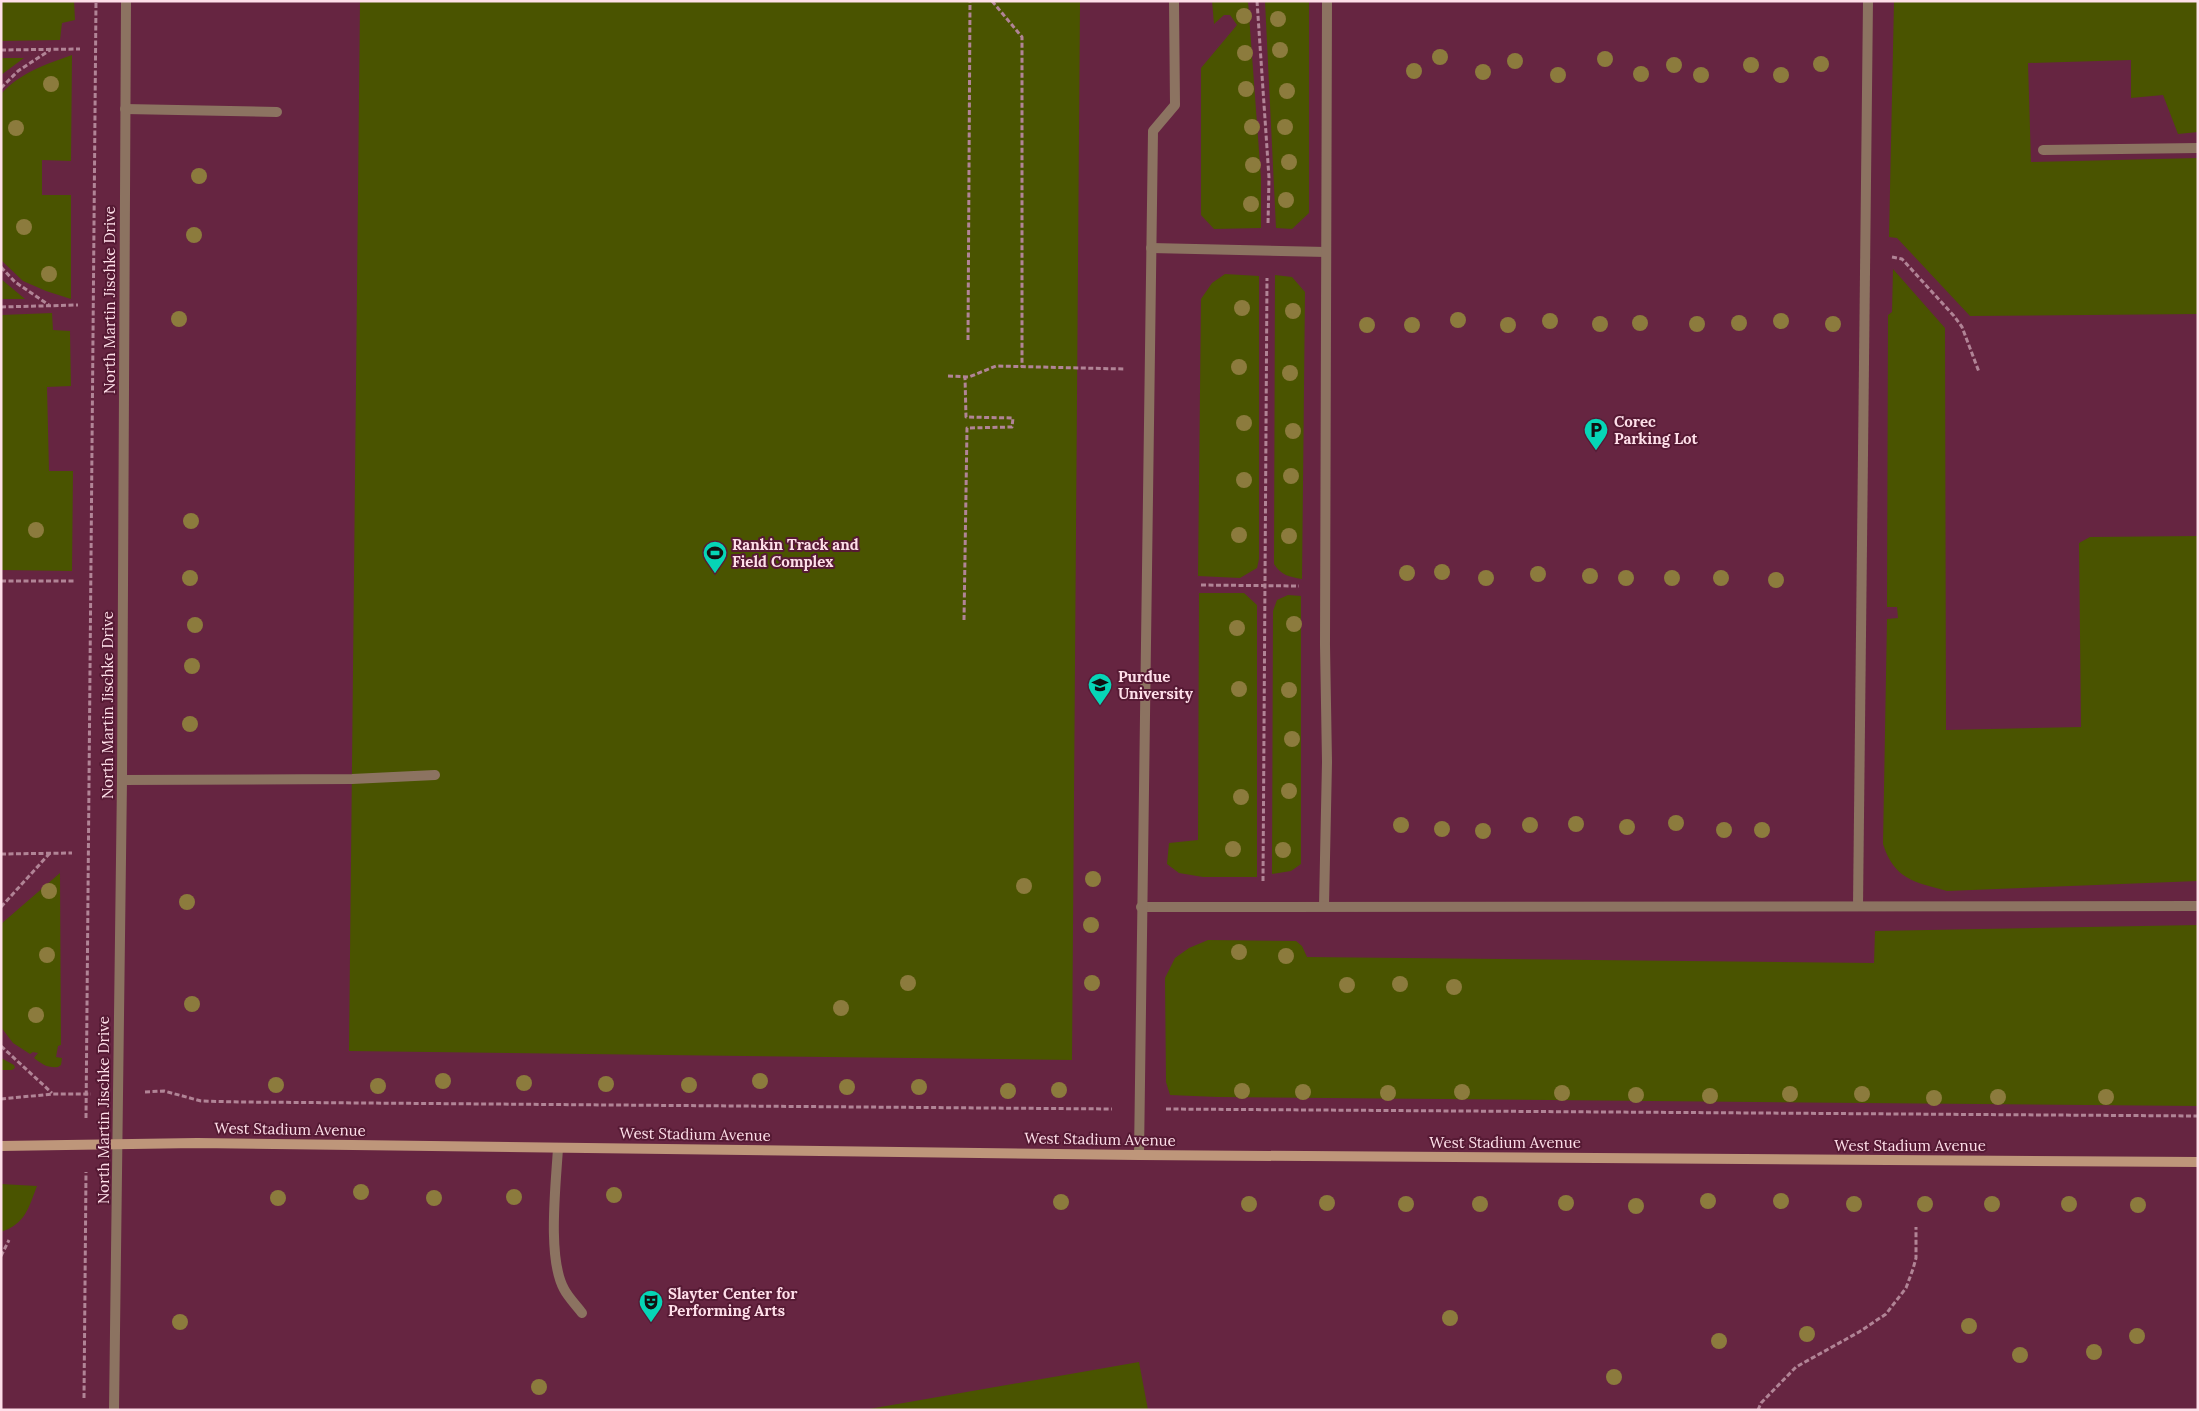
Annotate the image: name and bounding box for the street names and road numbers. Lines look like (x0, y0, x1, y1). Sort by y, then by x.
street label: North Martin Jischke Drive (100, 206, 119, 394)
street label: North Martin Jischke Drive (98, 611, 117, 799)
street label: North Martin Jischke Drive (94, 1016, 113, 1204)
street label: West Stadium Avenue (214, 1118, 366, 1140)
street label: West Stadium Avenue (619, 1123, 771, 1145)
street label: West Stadium Avenue (1024, 1128, 1176, 1150)
street label: West Stadium Avenue (1429, 1133, 1581, 1152)
street label: West Stadium Avenue (1834, 1136, 1986, 1155)

